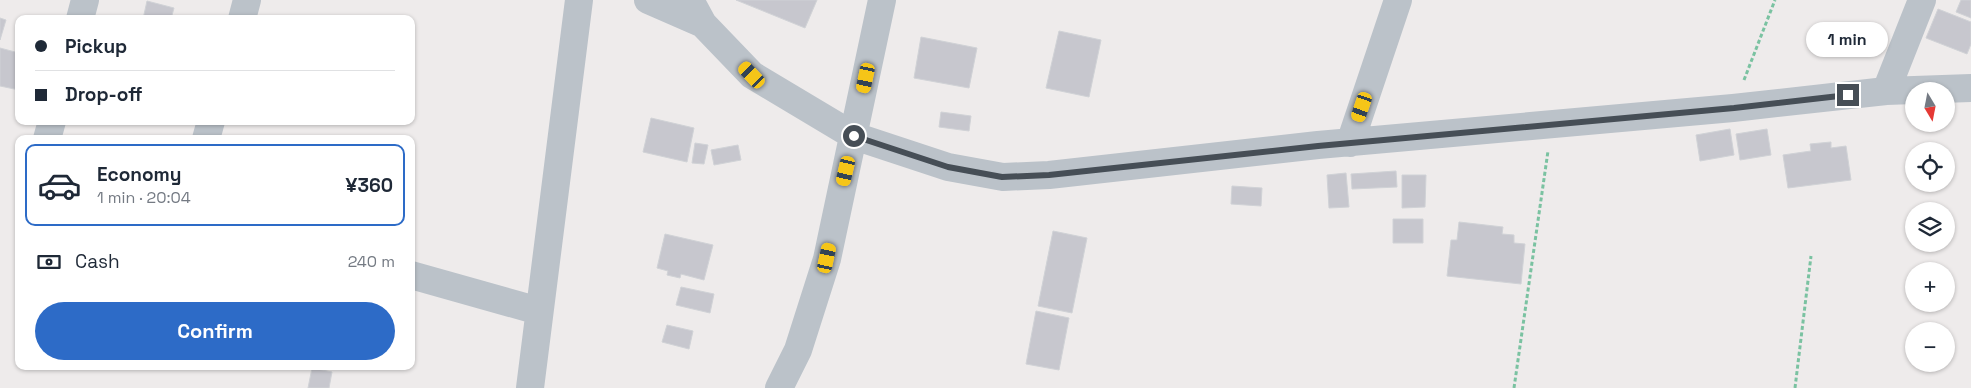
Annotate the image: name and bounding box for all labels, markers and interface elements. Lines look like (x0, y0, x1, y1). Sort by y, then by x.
callout: 1 min (1807, 22, 1889, 58)
text: 1 min (1827, 29, 1867, 50)
text: Pickup (65, 34, 127, 59)
car (736, 59, 767, 91)
car (855, 62, 876, 94)
text: Drop-off (65, 82, 143, 107)
north arrow (1905, 82, 1955, 132)
map controls (1905, 82, 1955, 372)
route end (1837, 84, 1859, 106)
car (1350, 90, 1373, 124)
route start (843, 125, 865, 147)
button: locate (1905, 142, 1955, 192)
car (835, 155, 856, 187)
text: Economy (97, 162, 181, 187)
icon: car (37, 163, 82, 208)
text: ¥360 (346, 173, 393, 198)
text: 1 min · 20:04 (97, 187, 191, 208)
button: layers (1905, 202, 1955, 252)
car (816, 242, 837, 274)
icon: cash (35, 248, 63, 276)
text: Cash (75, 249, 120, 274)
text: 240 m (348, 251, 395, 272)
button: + (1905, 262, 1955, 312)
button: Confirm (35, 302, 395, 360)
button: − (1905, 322, 1955, 372)

